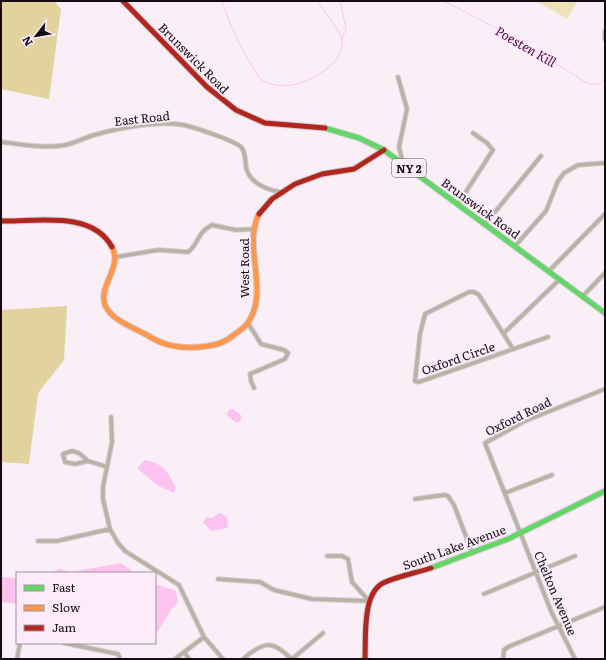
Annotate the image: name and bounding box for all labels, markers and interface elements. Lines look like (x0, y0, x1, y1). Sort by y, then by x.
north arrow (16, 16, 56, 56)
street label: Brunswick Road (155, 19, 234, 98)
water label: Poesten Kill (492, 21, 560, 71)
text: N (17, 34, 36, 50)
street label: East Road (113, 106, 171, 130)
road number: NY 2 (392, 159, 426, 177)
street label: Brunswick Road (438, 173, 525, 243)
street label: West Road (235, 237, 253, 298)
street label: Oxford Circle (419, 337, 497, 379)
street label: Oxford Road (482, 392, 555, 440)
street label: South Lake Avenue (400, 520, 508, 574)
street label: Chelton Avenue (530, 548, 582, 638)
legend (16, 572, 156, 644)
text: Fast (52, 578, 76, 596)
text: Slow (52, 598, 81, 616)
text: Jam (52, 618, 77, 636)

